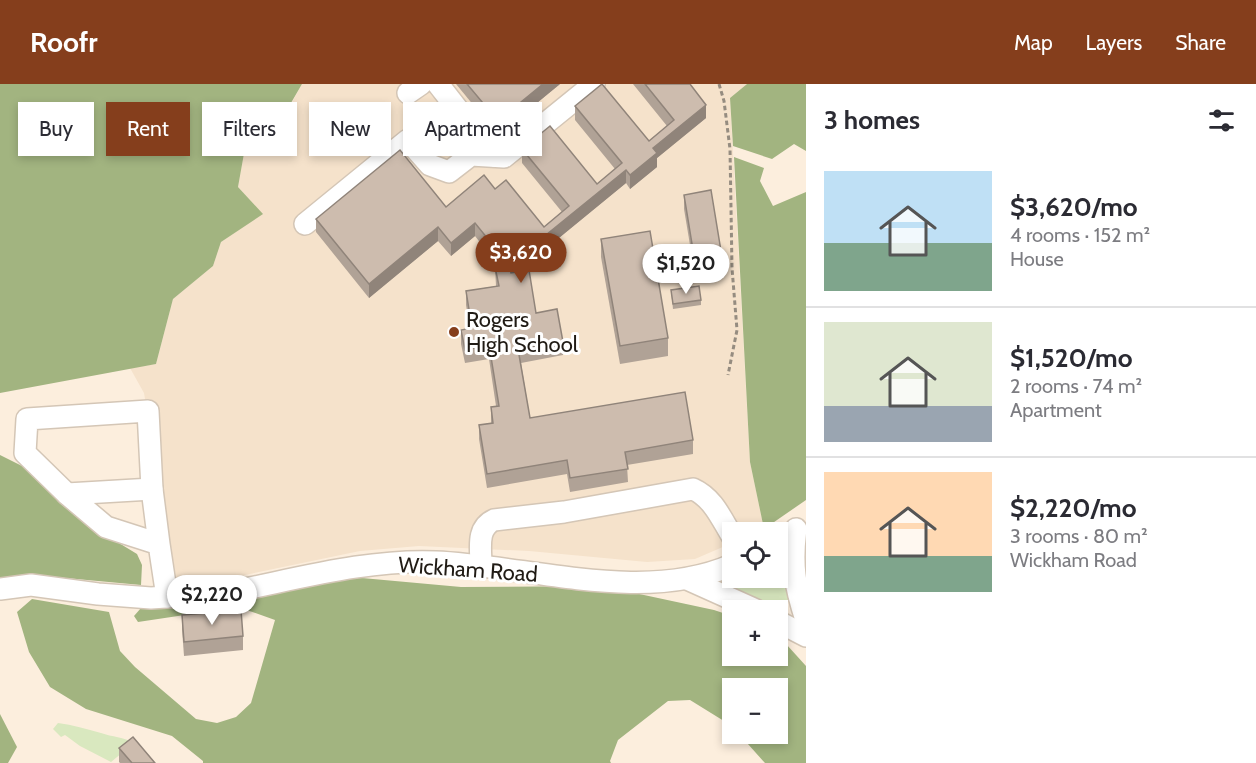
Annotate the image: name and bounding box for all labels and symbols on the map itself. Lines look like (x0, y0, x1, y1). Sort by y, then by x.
pin: $3,620 (472, 233, 570, 284)
pin: $1,520 (637, 244, 735, 295)
place label: Rogers High School (466, 306, 579, 358)
marker: Rogers High School (447, 325, 461, 339)
street label: Wickham Road (397, 551, 539, 588)
pin: $2,220 (163, 575, 261, 626)

